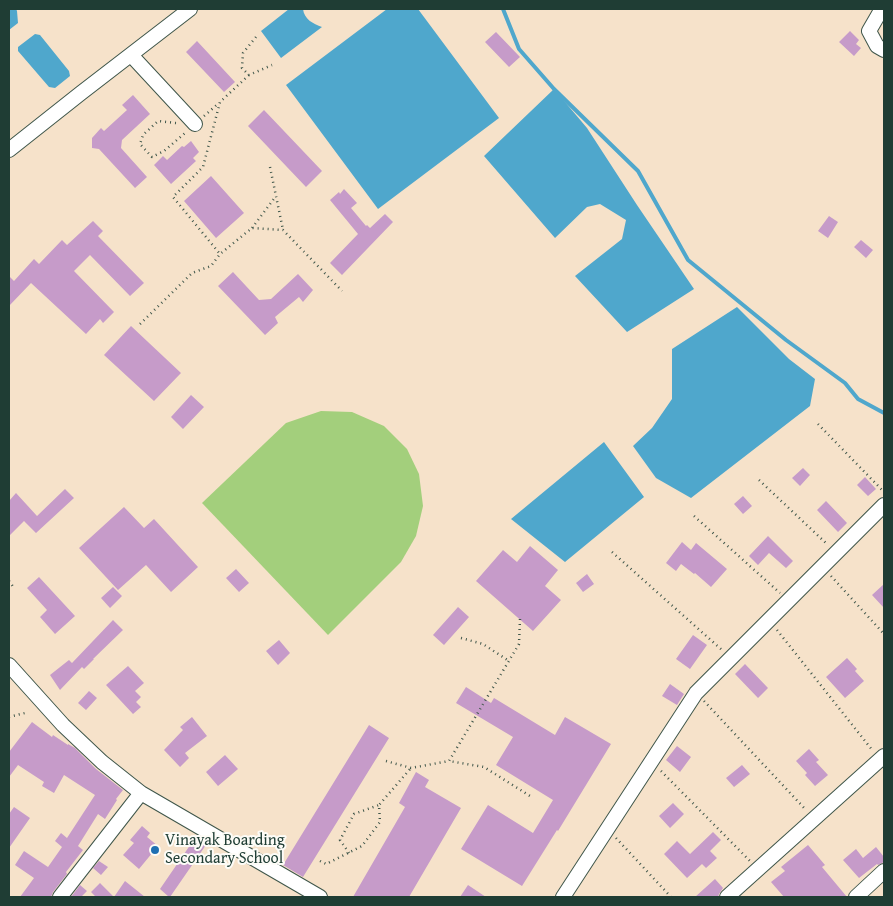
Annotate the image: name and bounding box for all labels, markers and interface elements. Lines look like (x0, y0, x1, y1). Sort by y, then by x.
place label: Vinayak Boarding Secondary School (165, 831, 285, 869)
marker: Vinayak Boarding Secondary School (149, 844, 161, 856)

